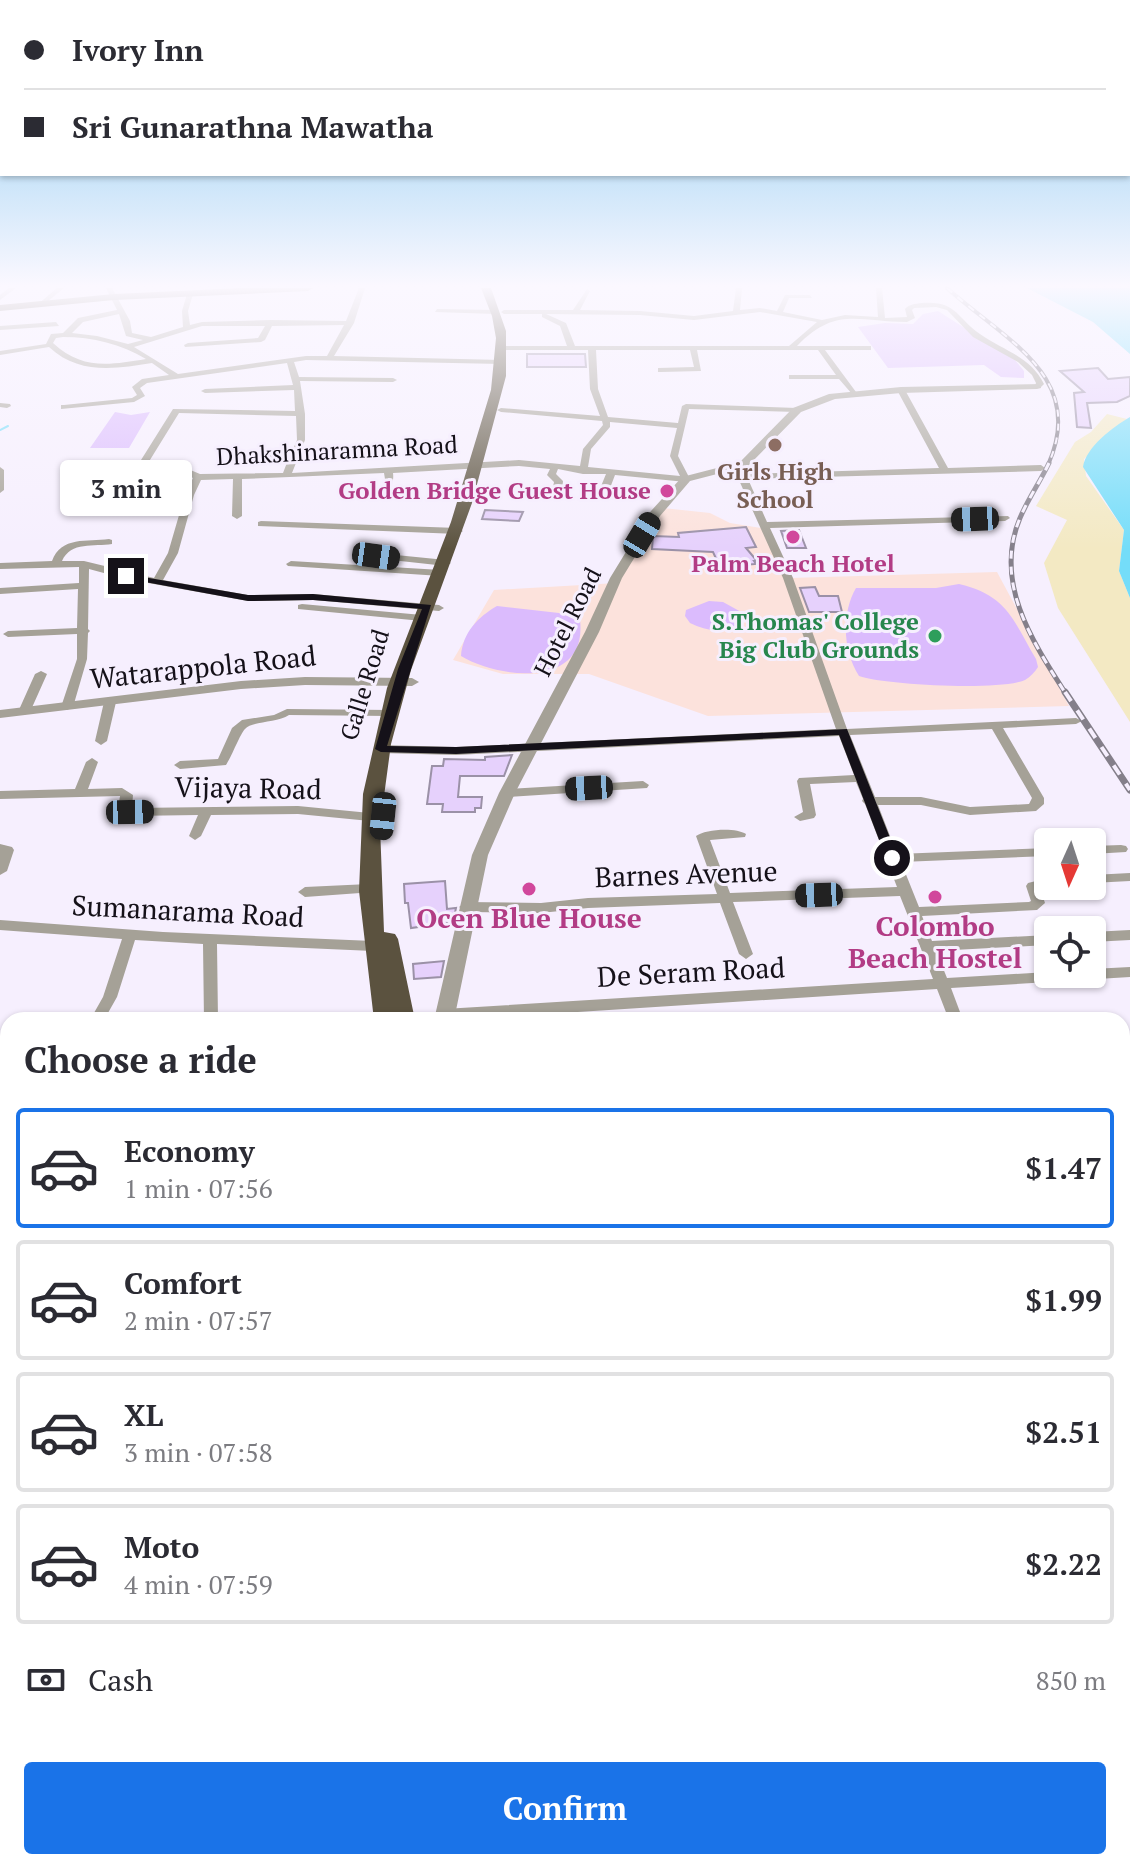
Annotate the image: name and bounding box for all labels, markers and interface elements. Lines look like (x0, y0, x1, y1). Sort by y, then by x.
text: Ivory Inn (72, 30, 204, 70)
text: Sri Gunarathna Mawatha (72, 107, 433, 147)
street label: Dhakshinaramna Road (216, 428, 458, 472)
marker: Girls High School (766, 436, 784, 454)
place label: Girls High School (717, 455, 834, 515)
callout: 3 min (60, 460, 192, 516)
text: 3 min (90, 471, 162, 505)
place label: Golden Bridge Guest House (338, 474, 651, 506)
marker: Golden Bridge Guest House (658, 482, 676, 500)
car (951, 506, 999, 532)
car (619, 508, 665, 562)
marker: Palm Beach Hotel (784, 528, 802, 546)
car (351, 541, 401, 571)
place label: Palm Beach Hotel (691, 547, 895, 579)
route end (108, 558, 144, 594)
street label: Hotel Road (526, 562, 608, 681)
place label: S.Thomas' College Big Club Grounds (712, 605, 919, 665)
street label: Galle Road (332, 625, 396, 744)
marker: S.Thomas' College Big Club Grounds (926, 627, 944, 645)
street label: Watarappola Road (88, 636, 318, 697)
street label: Vijaya Road (174, 768, 322, 807)
car (564, 775, 614, 801)
car (369, 791, 397, 841)
car (106, 800, 154, 824)
north arrow (1034, 828, 1106, 900)
map controls (1034, 828, 1106, 988)
route start (874, 840, 910, 876)
street label: Barnes Avenue (594, 852, 778, 895)
marker: Ocen Blue House (520, 880, 538, 898)
car (795, 882, 843, 908)
street label: Sumanarama Road (71, 886, 305, 935)
marker: Colombo Beach Hostel (926, 888, 944, 906)
place label: Ocen Blue House (416, 899, 642, 936)
place label: Colombo Beach Hostel (848, 907, 1022, 976)
button: locate (1034, 916, 1106, 988)
street label: De Seram Road (596, 948, 786, 995)
text: Choose a ride (24, 1036, 257, 1083)
text: Economy (124, 1131, 255, 1171)
icon: car (28, 1132, 100, 1204)
text: $1.47 (1025, 1148, 1102, 1188)
text: 1 min · 07:56 (124, 1171, 273, 1205)
text: Comfort (124, 1263, 242, 1303)
icon: car (28, 1264, 100, 1336)
text: $1.99 (1025, 1280, 1102, 1320)
text: 2 min · 07:57 (124, 1303, 273, 1337)
text: XL (124, 1395, 163, 1435)
icon: car (28, 1396, 100, 1468)
text: $2.51 (1025, 1412, 1102, 1452)
text: 3 min · 07:58 (124, 1435, 273, 1469)
text: Moto (124, 1527, 199, 1567)
icon: car (28, 1528, 100, 1600)
text: $2.22 (1025, 1544, 1102, 1584)
text: 4 min · 07:59 (124, 1567, 273, 1601)
icon: cash (24, 1658, 68, 1702)
text: Cash (88, 1660, 153, 1700)
text: 850 m (1036, 1663, 1106, 1697)
button: Confirm (24, 1762, 1106, 1854)

